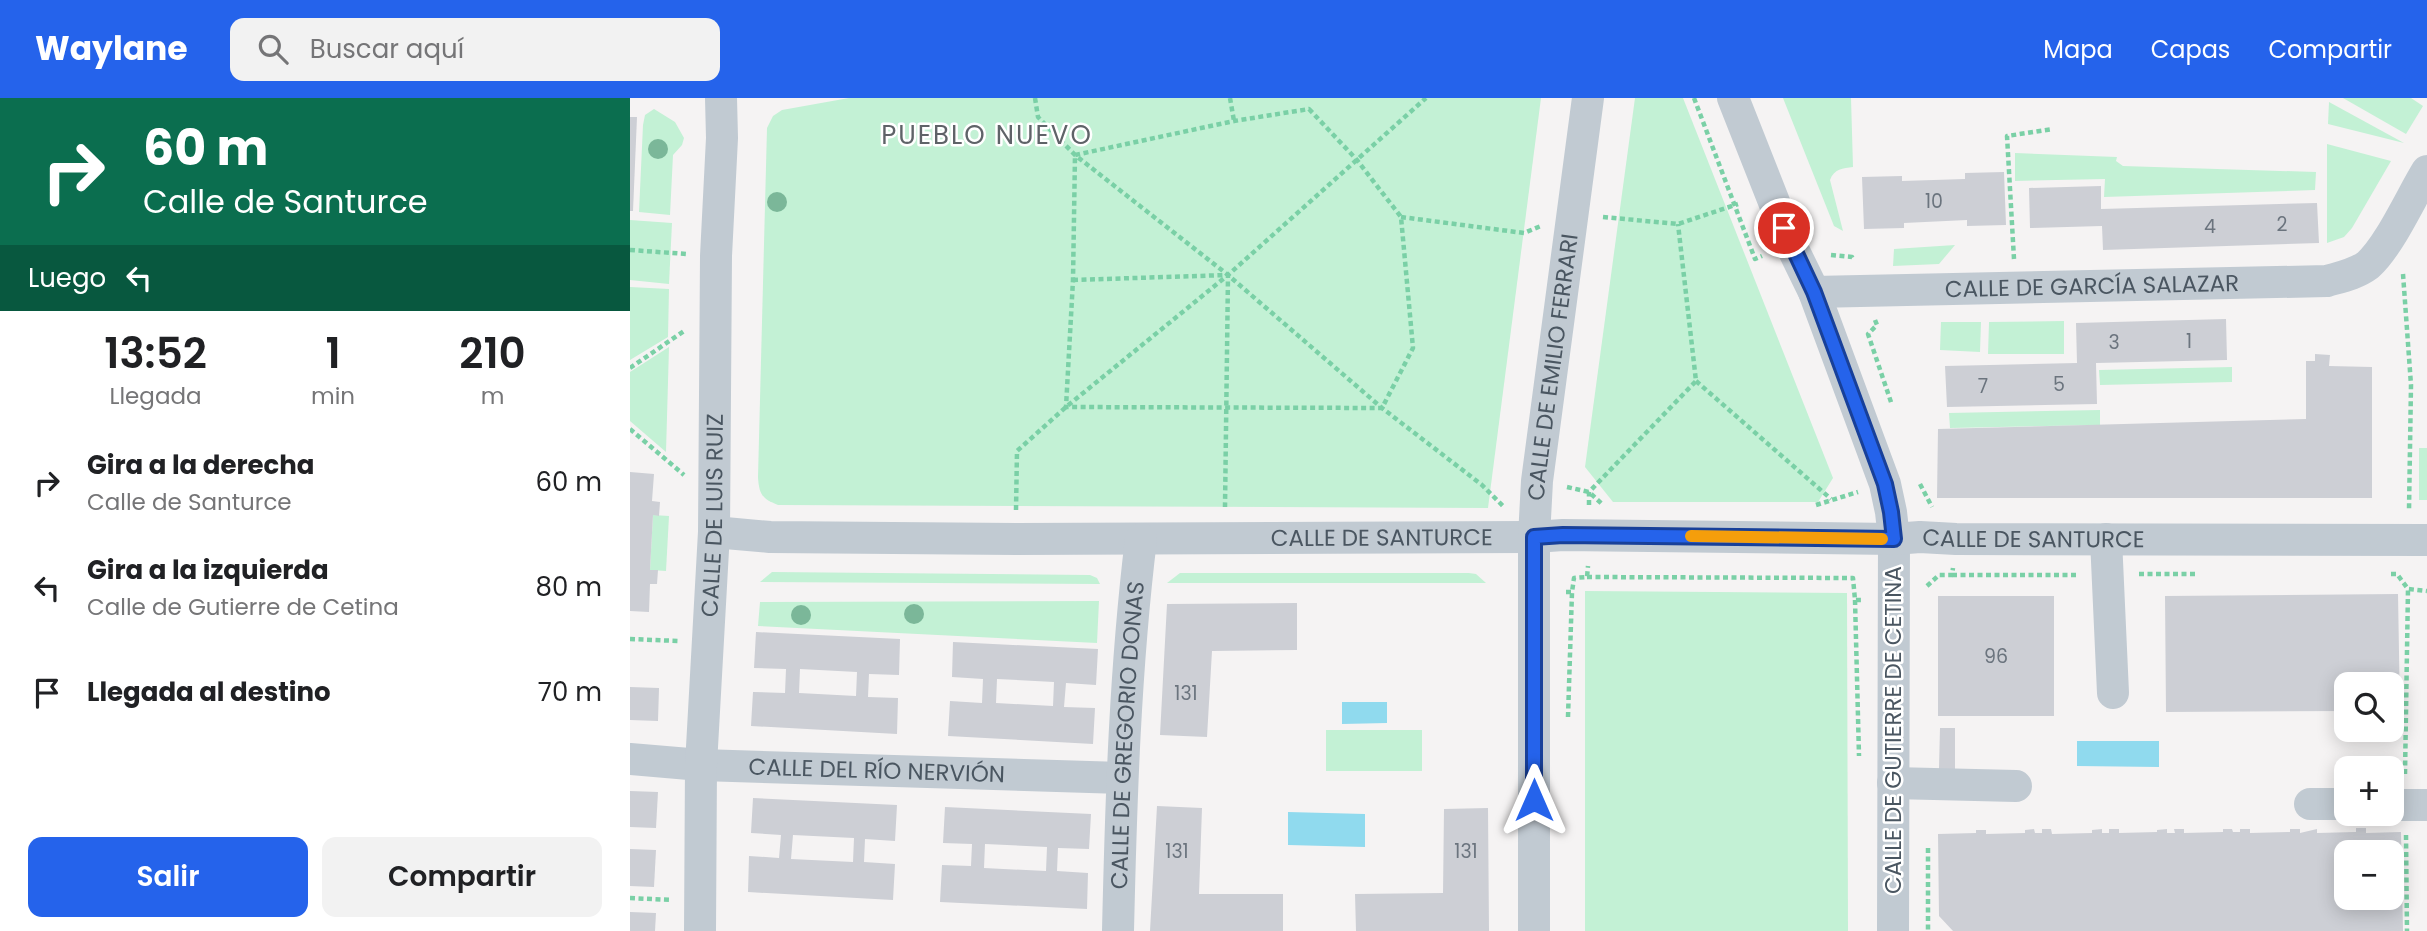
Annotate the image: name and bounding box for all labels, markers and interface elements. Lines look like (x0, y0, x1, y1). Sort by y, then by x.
search box (230, 18, 720, 81)
text: Waylane (35, 25, 188, 72)
icon: search (254, 30, 292, 68)
text: Buscar aquí (310, 31, 464, 67)
text: Mapa (2043, 33, 2113, 66)
text: Capas (2151, 33, 2230, 66)
text: Compartir (2268, 33, 2392, 66)
text: 60 m (143, 114, 268, 182)
district label: PUEBLO NUEVO (881, 117, 1093, 153)
icon: right (28, 126, 119, 217)
text: Calle de Santurce (143, 179, 428, 224)
house number: 10 (1925, 188, 1943, 215)
pin (1754, 198, 1814, 258)
icon: arrive (1765, 209, 1803, 247)
house number: 2 (2277, 211, 2288, 238)
house number: 4 (2204, 213, 2216, 240)
street label: CALLE DE EMILIO FERRARI (1520, 232, 1586, 501)
icon: left (120, 259, 158, 297)
text: Luego (28, 260, 106, 296)
street label: CALLE DE GARCÍA SALAZAR (1944, 267, 2239, 305)
text: 13:52 (104, 324, 207, 383)
text: 1 (325, 324, 341, 383)
text: 210 (459, 324, 526, 383)
house number: 1 (2186, 328, 2192, 355)
house number: 3 (2108, 329, 2120, 356)
house number: 5 (2053, 371, 2065, 398)
house number: 7 (1978, 373, 1988, 400)
text: Llegada (109, 380, 202, 412)
text: min (311, 380, 355, 412)
text: m (481, 380, 504, 412)
street label: CALLE DE LUIS RUIZ (693, 413, 731, 618)
text: Gira a la derecha (87, 447, 315, 483)
icon: right (28, 464, 66, 502)
text: 60 m (535, 464, 602, 500)
text: Calle de Santurce (87, 486, 292, 518)
street label: CALLE DE SANTURCE (1271, 521, 1493, 554)
street label: CALLE DE SANTURCE (1922, 521, 2145, 555)
text: Gira a la izquierda (87, 552, 329, 588)
street label: CALLE DE GUTIERRE DE CETINA (1877, 566, 1909, 894)
icon: left (28, 569, 66, 607)
text: 80 m (536, 569, 602, 605)
street label: CALLE DE GREGORIO DONAS (1103, 580, 1152, 890)
text: Calle de Gutierre de Cetina (87, 591, 399, 623)
house number: 96 (1984, 643, 2008, 670)
map controls (2334, 672, 2404, 910)
button: search (2334, 672, 2404, 742)
icon: arrive (28, 674, 66, 712)
text: Llegada al destino (87, 674, 331, 710)
text: 70 m (538, 674, 602, 710)
house number: 131 (1174, 680, 1198, 707)
street label: CALLE DEL RÍO NERVIÓN (748, 750, 1005, 790)
button: + (2334, 756, 2404, 826)
position arrow (1497, 763, 1571, 837)
button: Salir (28, 837, 308, 917)
button: Compartir (322, 837, 602, 917)
house number: 131 (1165, 838, 1189, 865)
house number: 131 (1454, 838, 1478, 865)
button: − (2334, 840, 2404, 910)

